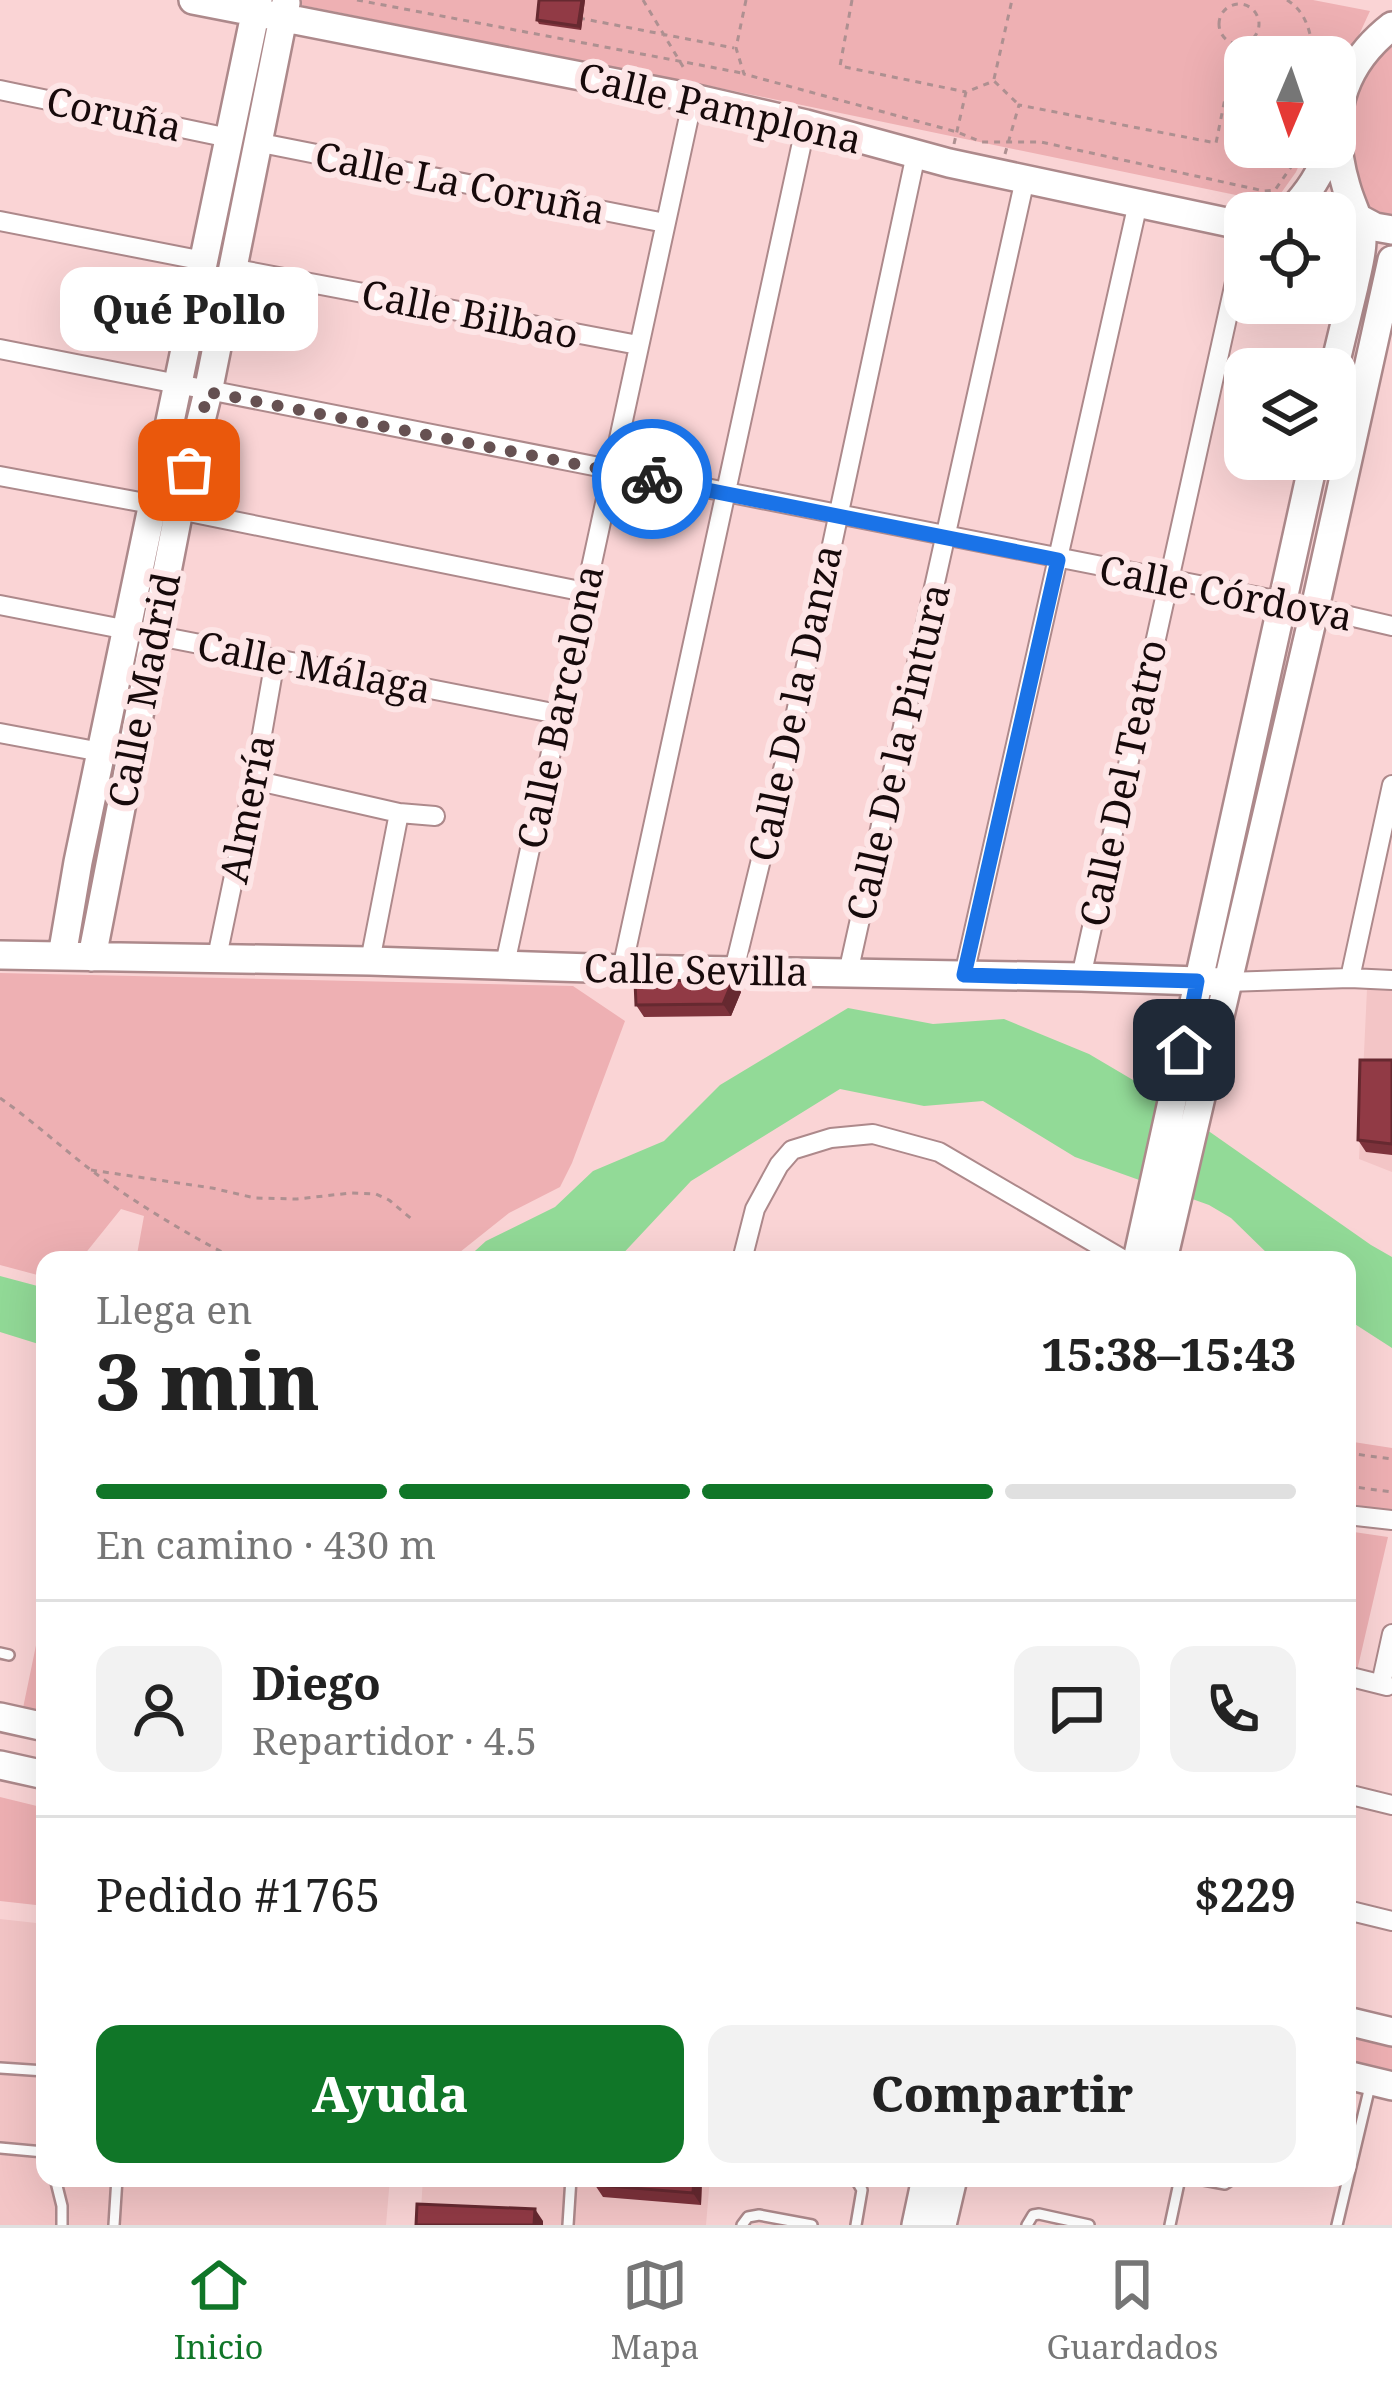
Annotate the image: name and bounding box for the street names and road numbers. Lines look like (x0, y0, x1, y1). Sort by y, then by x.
street label: Calle Pamplona (574, 48, 867, 165)
street label: Coruña (42, 72, 187, 153)
street label: Calle La Coruña (311, 127, 610, 236)
street label: Calle Bilbao (357, 266, 583, 359)
street label: Calle De la Danza (734, 540, 853, 866)
street label: Calle Córdova (1095, 541, 1357, 642)
street label: Calle Barcelona (503, 560, 614, 853)
street label: Calle Madrid (94, 568, 191, 812)
street label: Calle De la Pintura (832, 578, 961, 925)
street label: Calle Málaga (193, 617, 435, 714)
street label: Calle Del Teatro (1065, 634, 1178, 931)
street label: Almería (205, 730, 286, 887)
street label: Calle Sevilla (583, 940, 809, 997)

